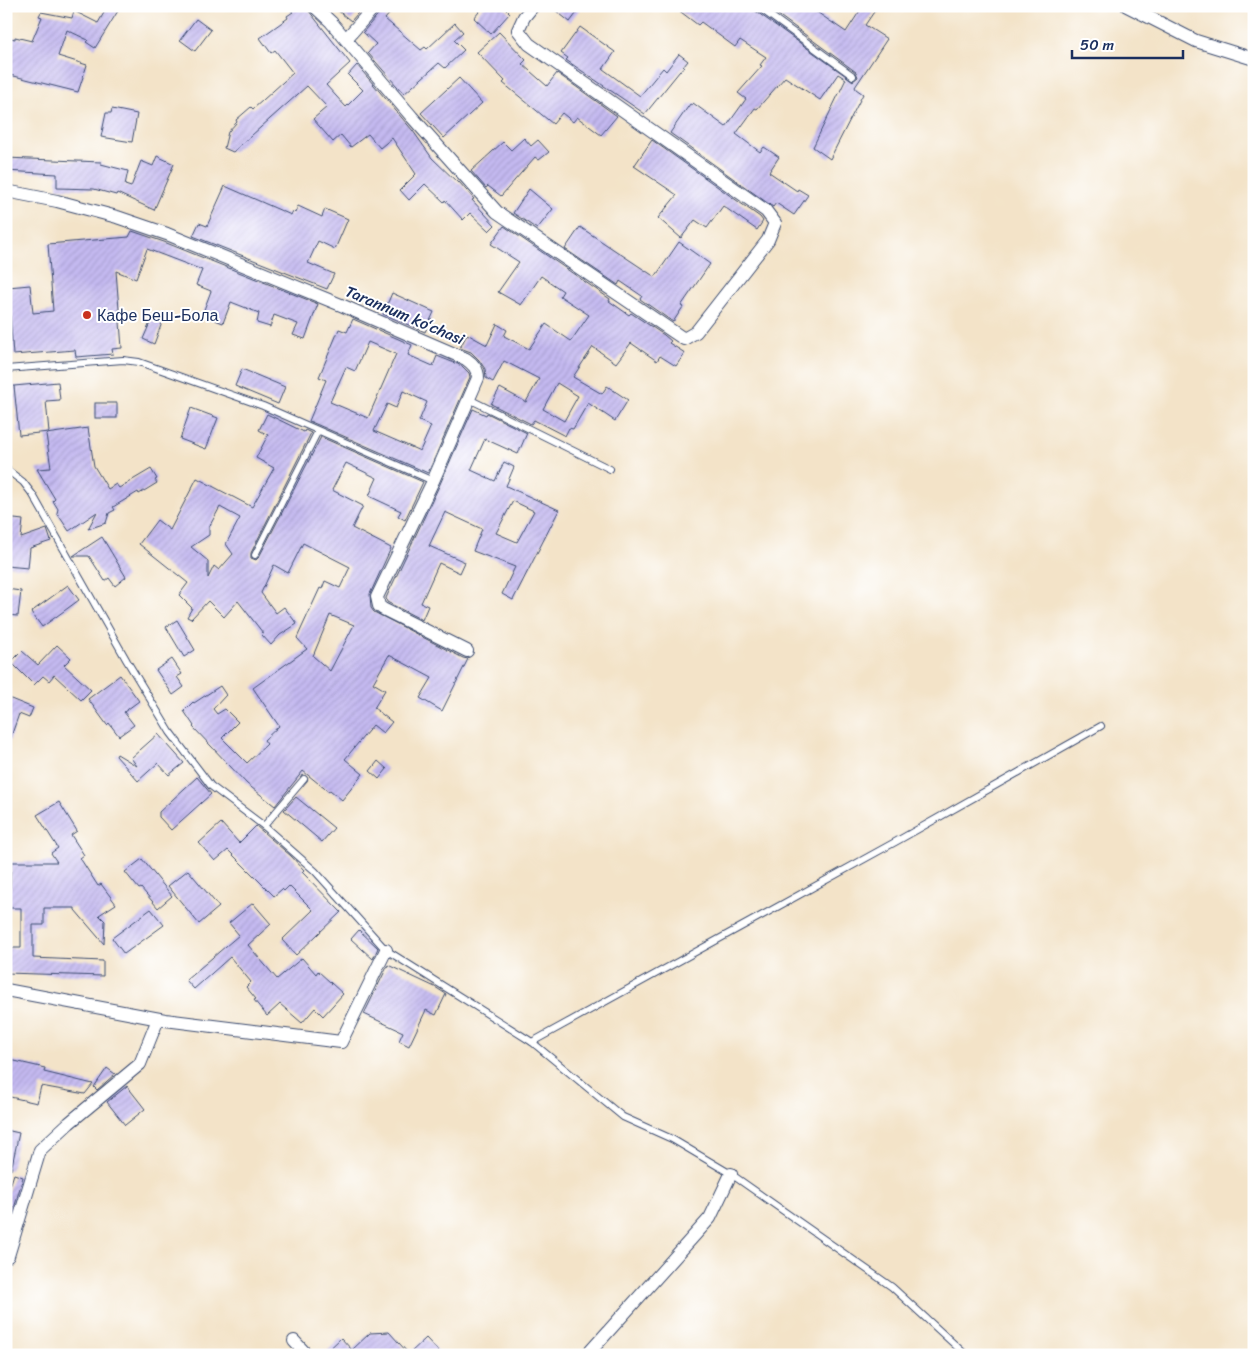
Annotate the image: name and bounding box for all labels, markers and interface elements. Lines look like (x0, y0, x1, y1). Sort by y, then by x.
scale bar (1072, 28, 1184, 60)
text: 50 m (1080, 32, 1115, 58)
street label: Tarannum koʻchasi (341, 277, 470, 353)
place label: Кафе Беш-Бола (97, 301, 218, 330)
marker: Кафе Беш-Бола (81, 309, 93, 321)

